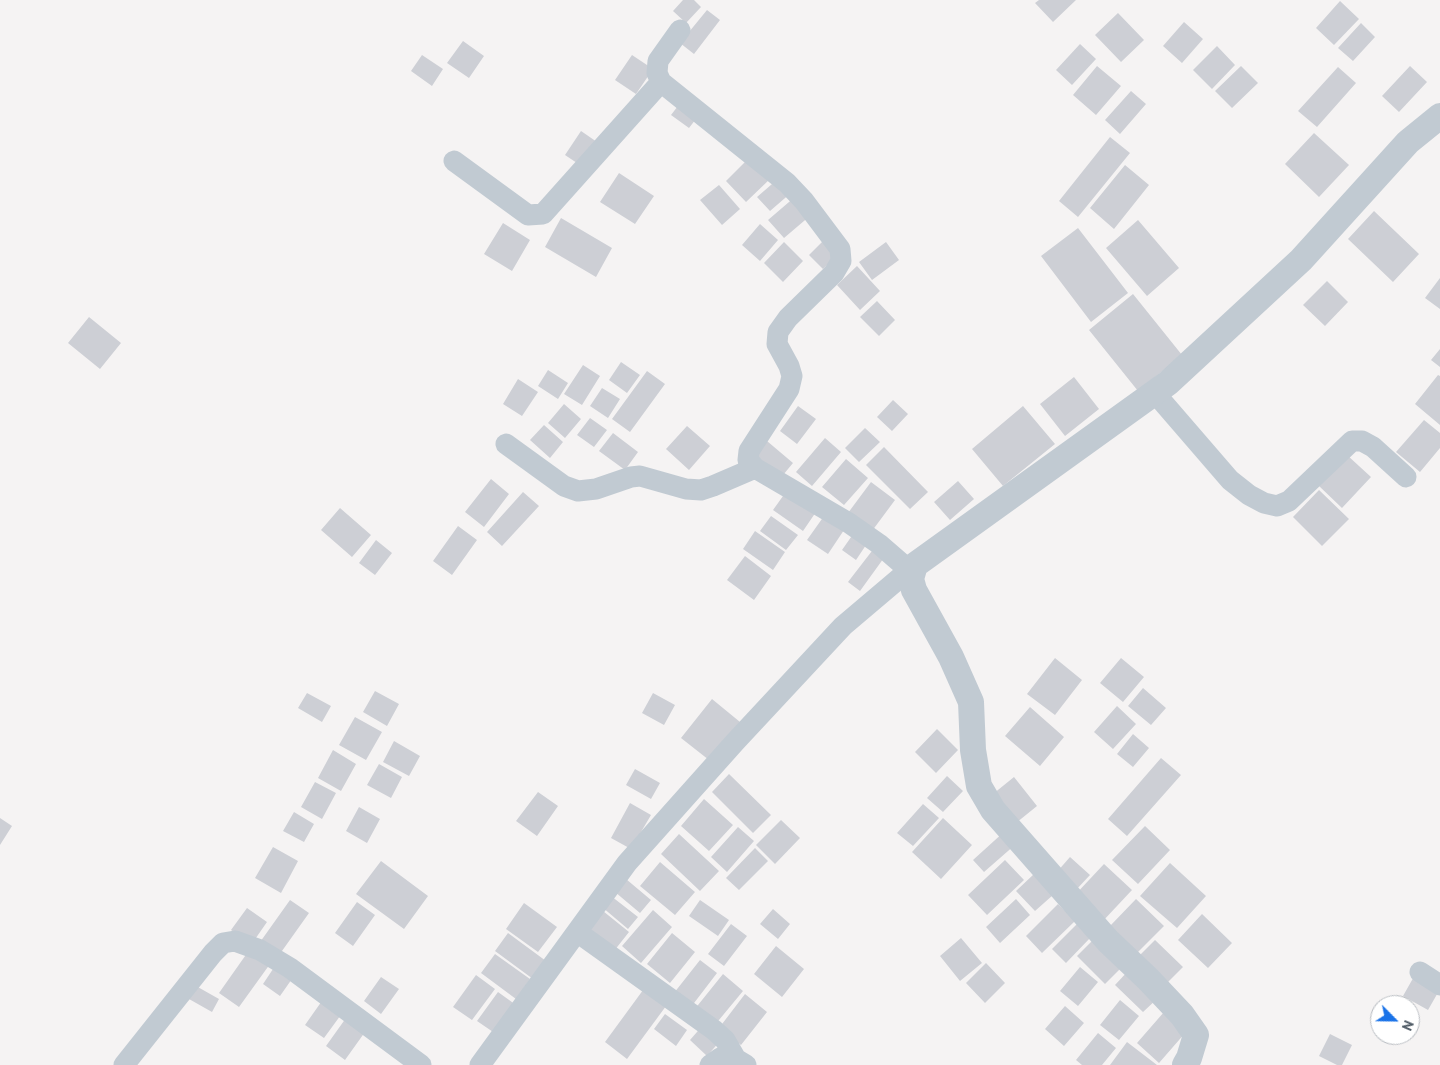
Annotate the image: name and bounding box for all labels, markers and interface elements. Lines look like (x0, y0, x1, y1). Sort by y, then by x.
north arrow (1370, 995, 1420, 1045)
text: N (1398, 1018, 1418, 1033)

